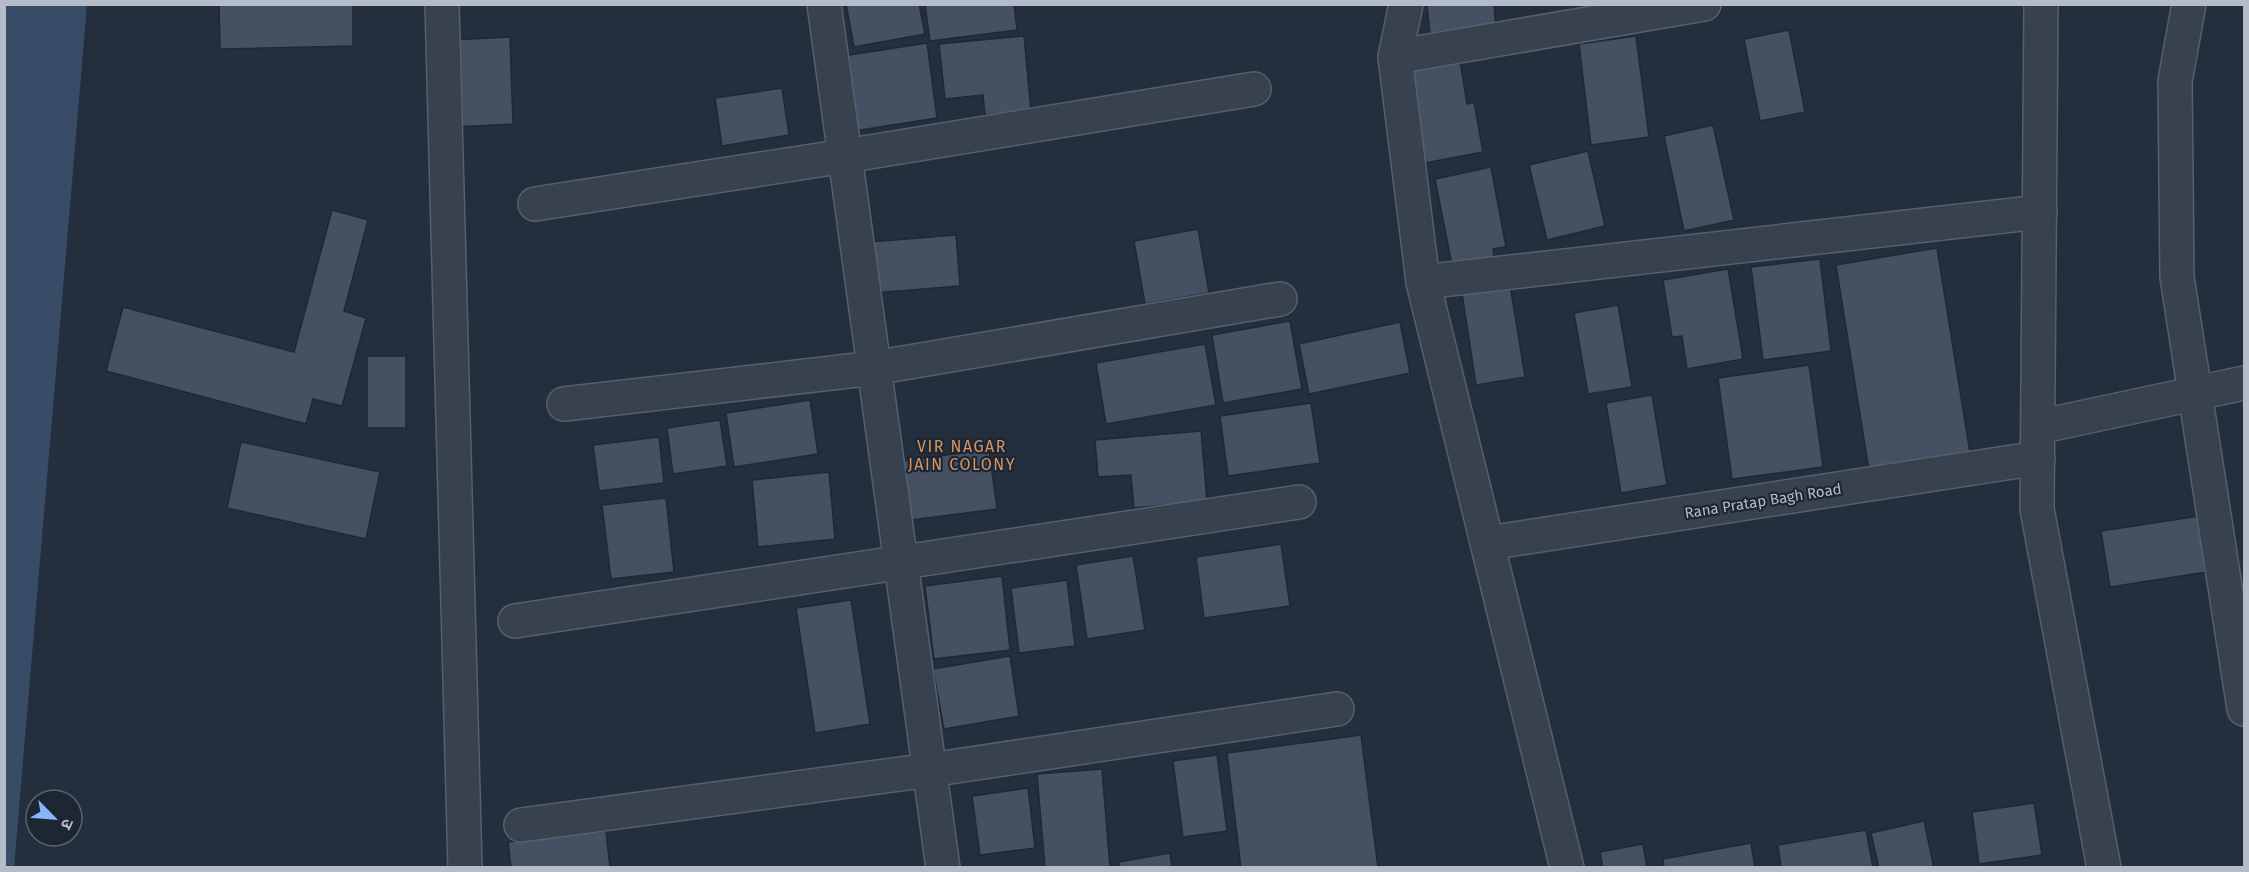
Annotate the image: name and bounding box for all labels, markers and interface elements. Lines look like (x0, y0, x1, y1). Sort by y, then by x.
district label: VIR NAGAR JAIN COLONY (908, 437, 1016, 474)
street label: Rana Pratap Bagh Road (1683, 480, 1843, 522)
north arrow (24, 788, 84, 848)
text: उ (56, 816, 78, 833)

